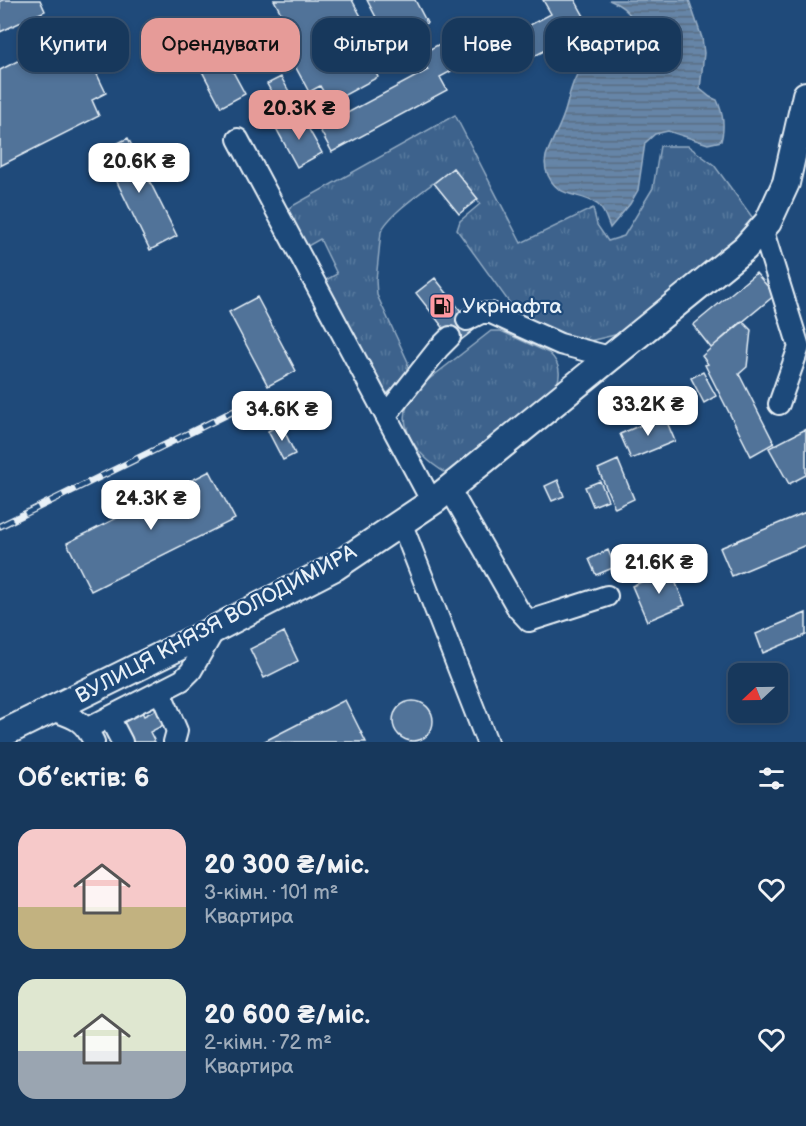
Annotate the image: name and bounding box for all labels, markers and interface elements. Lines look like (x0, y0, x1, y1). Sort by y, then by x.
chip: Купити (18, 18, 129, 72)
chip: Орендувати (141, 18, 300, 72)
chip: Фільтри (312, 18, 430, 72)
chip: Нове (442, 18, 533, 72)
chip: Квартира (545, 18, 681, 72)
pin: 20.3K ₴ (244, 90, 354, 141)
text: 20.3K ₴ (263, 97, 335, 121)
pin: 20.6K ₴ (84, 143, 194, 194)
text: 20.6K ₴ (103, 150, 175, 174)
fuel station icon: Укрнафта (427, 291, 457, 321)
place label: Укрнафта (462, 294, 563, 319)
pin: 33.2K ₴ (593, 386, 703, 437)
pin: 34.6K ₴ (227, 391, 337, 442)
text: 33.2K ₴ (612, 393, 684, 417)
text: 34.6K ₴ (246, 398, 318, 422)
pin: 24.3K ₴ (96, 480, 206, 531)
text: 24.3K ₴ (115, 487, 187, 511)
street label: ВУЛИЦЯ КНЯЗЯ ВОЛОДИМИРА (71, 539, 361, 709)
pin: 21.6K ₴ (604, 544, 714, 595)
text: 21.6K ₴ (625, 551, 693, 575)
north arrow (728, 663, 788, 723)
map controls (728, 663, 788, 723)
icon: filters (755, 762, 788, 795)
text: Об’єктів: 6 (18, 763, 149, 794)
text: 20 300 ₴/міс. (204, 850, 370, 881)
icon: home (66, 853, 138, 925)
icon: heart (755, 873, 788, 906)
text: 3-кімн. · 101 m² (204, 881, 338, 905)
text: Квартира (204, 905, 294, 929)
text: 20 600 ₴/міс. (204, 1000, 370, 1031)
icon: home (66, 1003, 138, 1075)
icon: heart (755, 1023, 788, 1056)
text: 2-кімн. · 72 m² (204, 1031, 332, 1055)
text: Квартира (204, 1055, 294, 1079)

